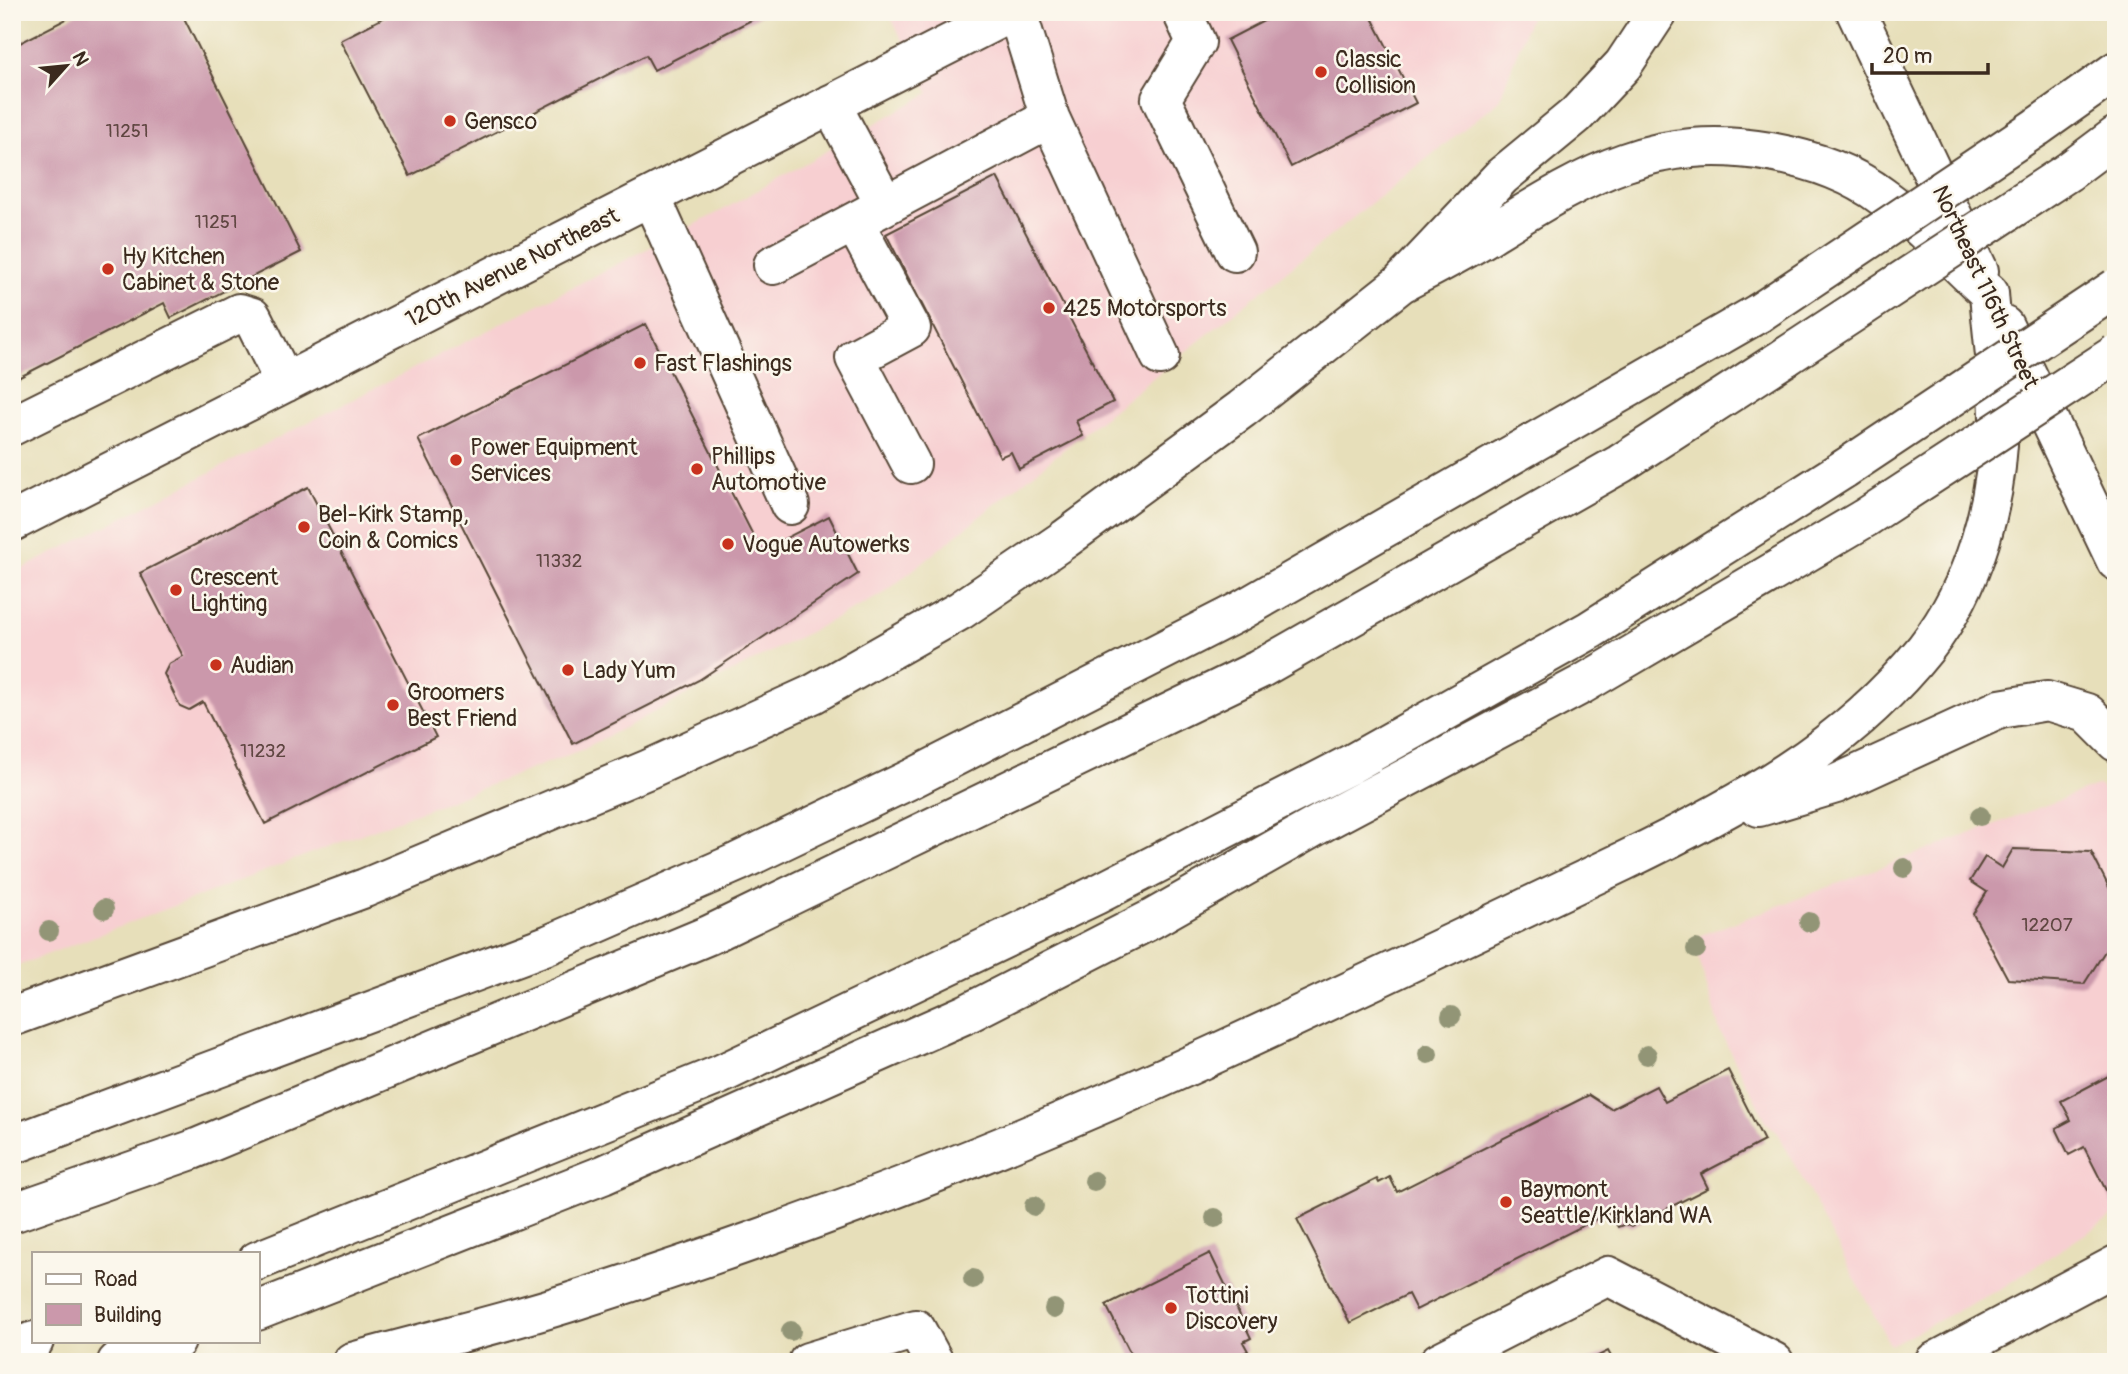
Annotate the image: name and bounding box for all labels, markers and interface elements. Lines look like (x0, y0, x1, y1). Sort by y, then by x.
north arrow (32, 32, 102, 102)
scale bar (1872, 32, 1988, 76)
text: 20 m (1883, 43, 1932, 70)
place label: Classic Collision (1335, 45, 1416, 100)
text: N (67, 48, 94, 70)
marker: Classic Collision (1313, 64, 1329, 80)
place label: Gensco (464, 107, 537, 136)
marker: Gensco (442, 113, 458, 129)
house number: 11251 (105, 119, 149, 143)
street label: Northeast 116th Street (1926, 181, 2046, 394)
street label: 120th Avenue Northeast (400, 201, 625, 334)
house number: 11251 (194, 210, 238, 234)
place label: Hy Kitchen Cabinet & Stone (122, 242, 280, 297)
marker: Hy Kitchen Cabinet & Stone (100, 261, 116, 277)
place label: 425 Motorsports (1063, 294, 1227, 323)
marker: 425 Motorsports (1041, 300, 1057, 316)
place label: Fast Flashings (654, 349, 792, 378)
marker: Fast Flashings (632, 355, 648, 371)
place label: Power Equipment Services (470, 433, 638, 488)
place label: Phillips Automotive (711, 442, 827, 497)
marker: Power Equipment Services (448, 452, 464, 468)
marker: Phillips Automotive (689, 461, 705, 477)
place label: Bel-Kirk Stamp, Coin & Comics (318, 500, 469, 555)
marker: Bel-Kirk Stamp, Coin & Comics (296, 519, 312, 535)
place label: Vogue Autowerks (742, 530, 910, 559)
marker: Vogue Autowerks (720, 536, 736, 552)
house number: 11332 (536, 549, 582, 573)
place label: Crescent Lighting (190, 563, 279, 618)
marker: Crescent Lighting (168, 582, 184, 598)
place label: Audian (230, 651, 294, 680)
place label: Lady Yum (582, 656, 676, 685)
marker: Audian (208, 657, 224, 673)
marker: Lady Yum (560, 662, 576, 678)
place label: Groomers Best Friend (407, 678, 517, 733)
marker: Groomers Best Friend (385, 697, 401, 713)
house number: 11232 (240, 739, 286, 763)
house number: 12207 (2021, 913, 2073, 937)
place label: Baymont Seattle/Kirkland WA (1520, 1175, 1712, 1230)
marker: Baymont Seattle/Kirkland WA (1498, 1194, 1514, 1210)
legend (32, 1252, 259, 1342)
text: Road (94, 1266, 138, 1293)
place label: Tottini Discovery (1185, 1281, 1278, 1336)
marker: Tottini Discovery (1163, 1300, 1179, 1316)
text: Building (94, 1302, 161, 1329)

